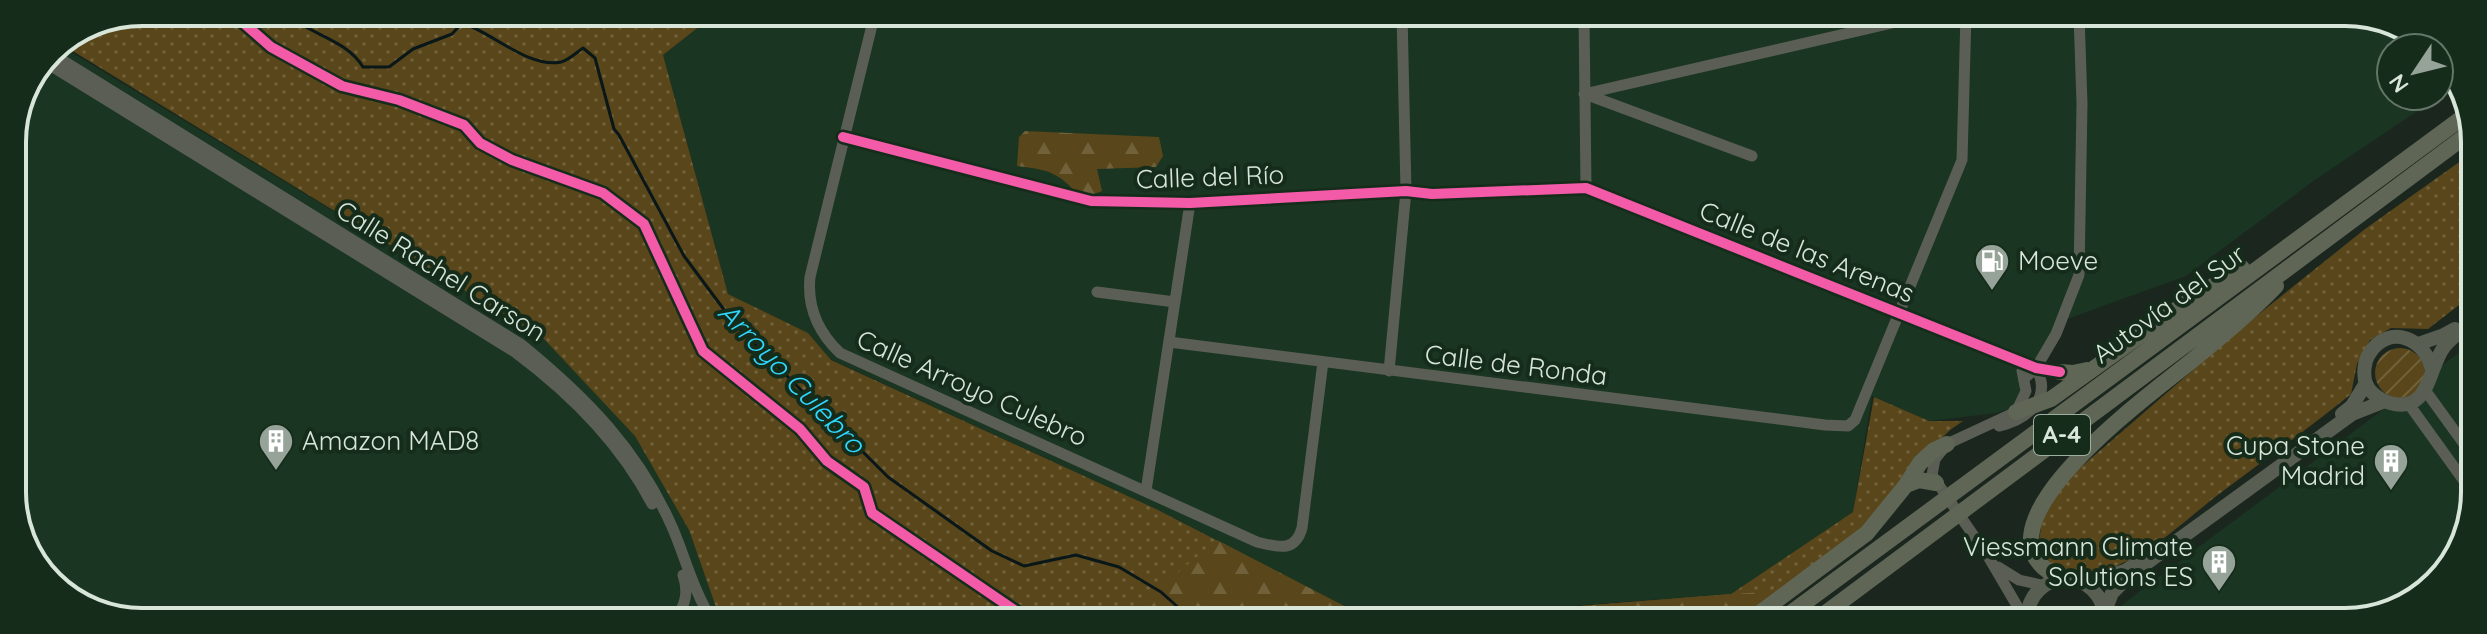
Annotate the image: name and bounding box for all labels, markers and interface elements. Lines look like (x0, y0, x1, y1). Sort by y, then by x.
north arrow (2375, 32, 2455, 112)
text: N (2383, 69, 2415, 98)
street label: Calle del Río (1135, 157, 1285, 196)
street label: Calle Rachel Carson (330, 193, 552, 348)
street label: Calle de las Arenas (1695, 193, 1919, 310)
street label: Autovía del Sur (2086, 237, 2252, 370)
fuel station icon: Moeve (1973, 242, 2011, 292)
place label: Moeve (2018, 244, 2098, 277)
water label: Arroyo Culebro (712, 295, 874, 461)
street label: Calle Arroyo Culebro (852, 322, 1093, 453)
street label: Calle de Ronda (1423, 337, 1609, 392)
road number: A-4 (2034, 415, 2090, 455)
building icon: Amazon MAD8 (257, 422, 295, 472)
place label: Amazon MAD8 (302, 424, 479, 457)
place label: Cupa Stone Madrid (2226, 429, 2365, 492)
building icon: Cupa Stone Madrid (2372, 442, 2410, 492)
place label: Viessmann Climate Solutions ES (1963, 530, 2193, 593)
building icon: Viessmann Climate Solutions ES (2200, 543, 2238, 593)

